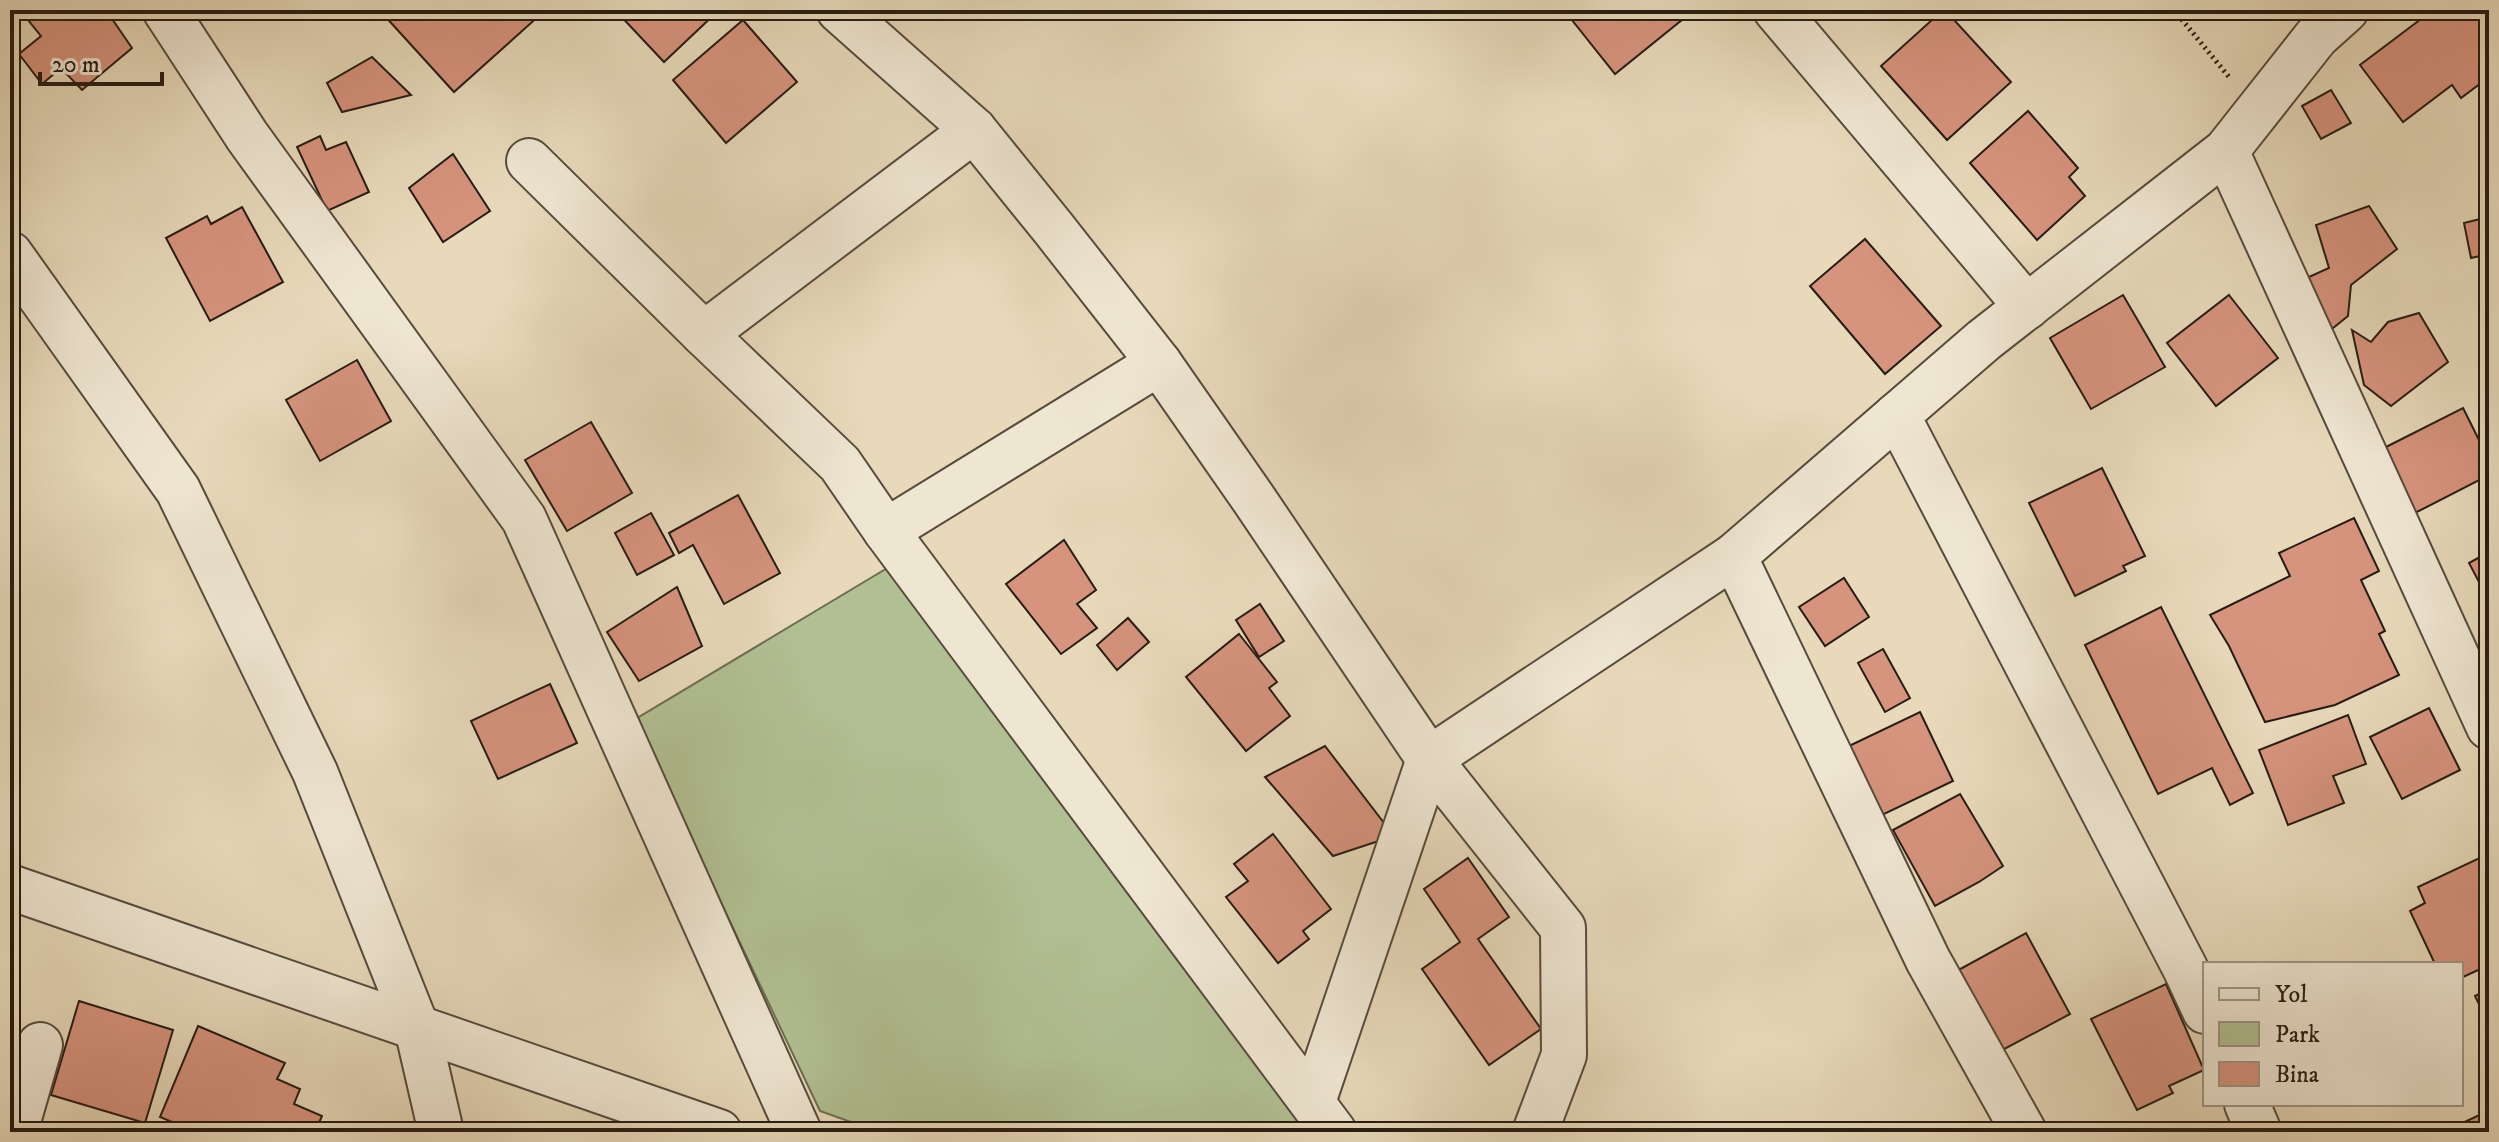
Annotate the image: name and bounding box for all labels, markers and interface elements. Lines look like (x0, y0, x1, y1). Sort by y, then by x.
scale bar (40, 36, 162, 86)
text: 20 m (52, 50, 100, 80)
legend (2203, 962, 2463, 1106)
text: Yol (2275, 980, 2308, 1010)
text: Park (2275, 1020, 2320, 1050)
text: Bina (2275, 1060, 2320, 1090)

